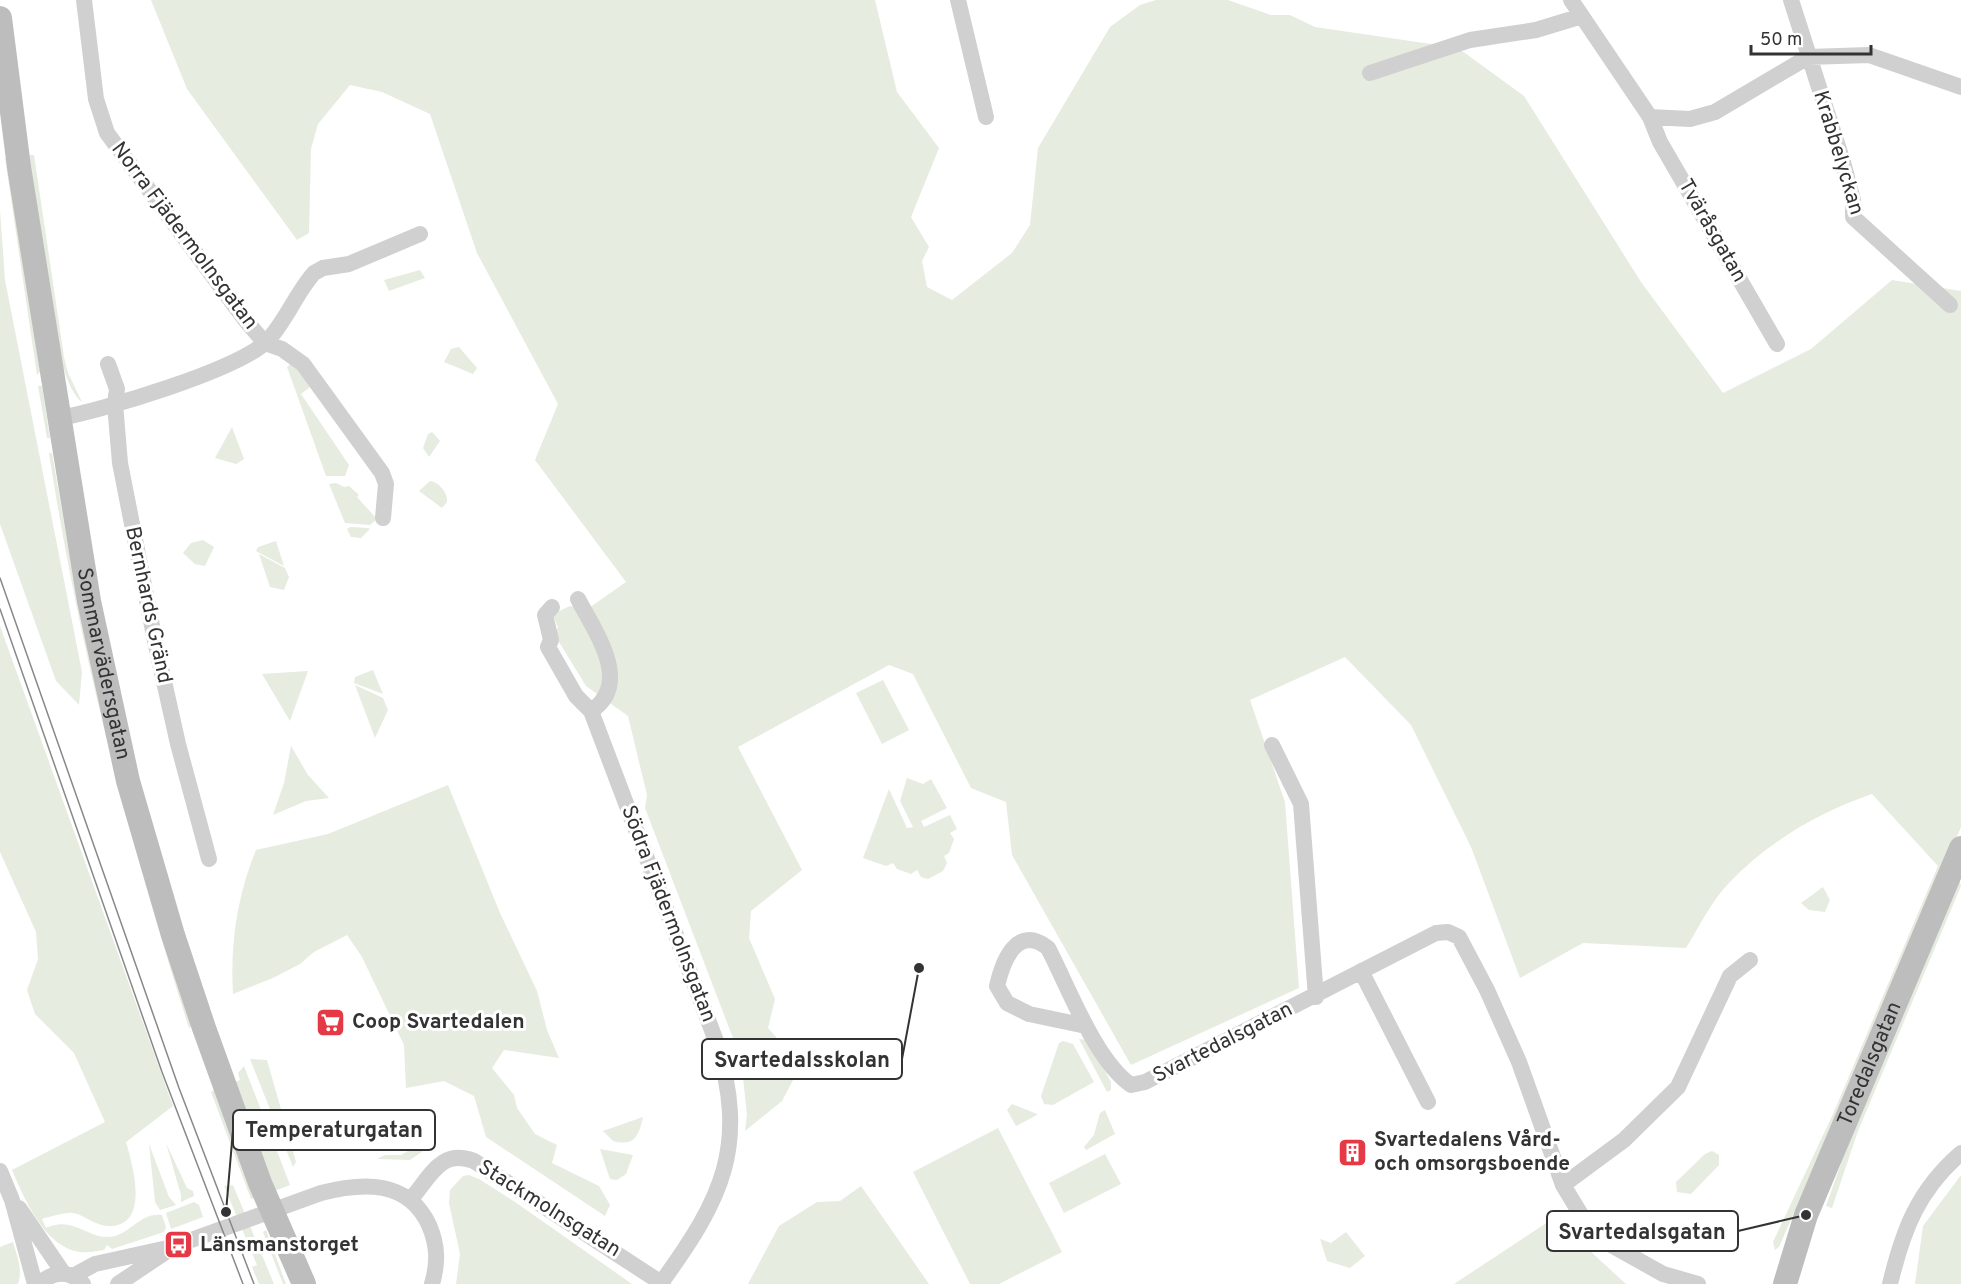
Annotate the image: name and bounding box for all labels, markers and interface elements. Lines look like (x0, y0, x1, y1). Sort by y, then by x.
scale bar (1751, 18, 1871, 56)
text: 50 m (1760, 29, 1802, 52)
street label: Krabbelyckan (1806, 88, 1870, 218)
street label: Norra Fjädermolnsgatan (105, 137, 263, 335)
street label: Tväråsgatan (1672, 175, 1752, 287)
street label: Bernhards Gränd (118, 524, 178, 686)
street label: Sommarvädersgatan (70, 566, 136, 762)
street label: Södra Fjädermolnsgatan (614, 802, 722, 1026)
street label: Svartedalsgatan (1149, 996, 1297, 1090)
street label: Toredalsgatan (1831, 998, 1908, 1131)
supermarket icon: Coop Svartedalen (315, 1006, 347, 1038)
place label: Coop Svartedalen (352, 1009, 525, 1036)
callout: Svartedalsskolan (702, 1039, 902, 1079)
text: Svartedalsskolan (714, 1048, 890, 1075)
callout: Temperaturgatan (233, 1110, 435, 1150)
text: Temperaturgatan (245, 1118, 423, 1145)
place label: Svartedalens Vård- och omsorgsboende (1374, 1127, 1570, 1178)
building icon: Svartedalens Vård- och omsorgsboende (1337, 1136, 1369, 1168)
street label: Stackmolnsgatan (472, 1154, 626, 1264)
callout: Svartedalsgatan (1547, 1211, 1738, 1251)
text: Svartedalsgatan (1558, 1220, 1726, 1247)
bus stop icon: Länsmanstorget (163, 1229, 195, 1261)
place label: Länsmanstorget (200, 1232, 359, 1259)

